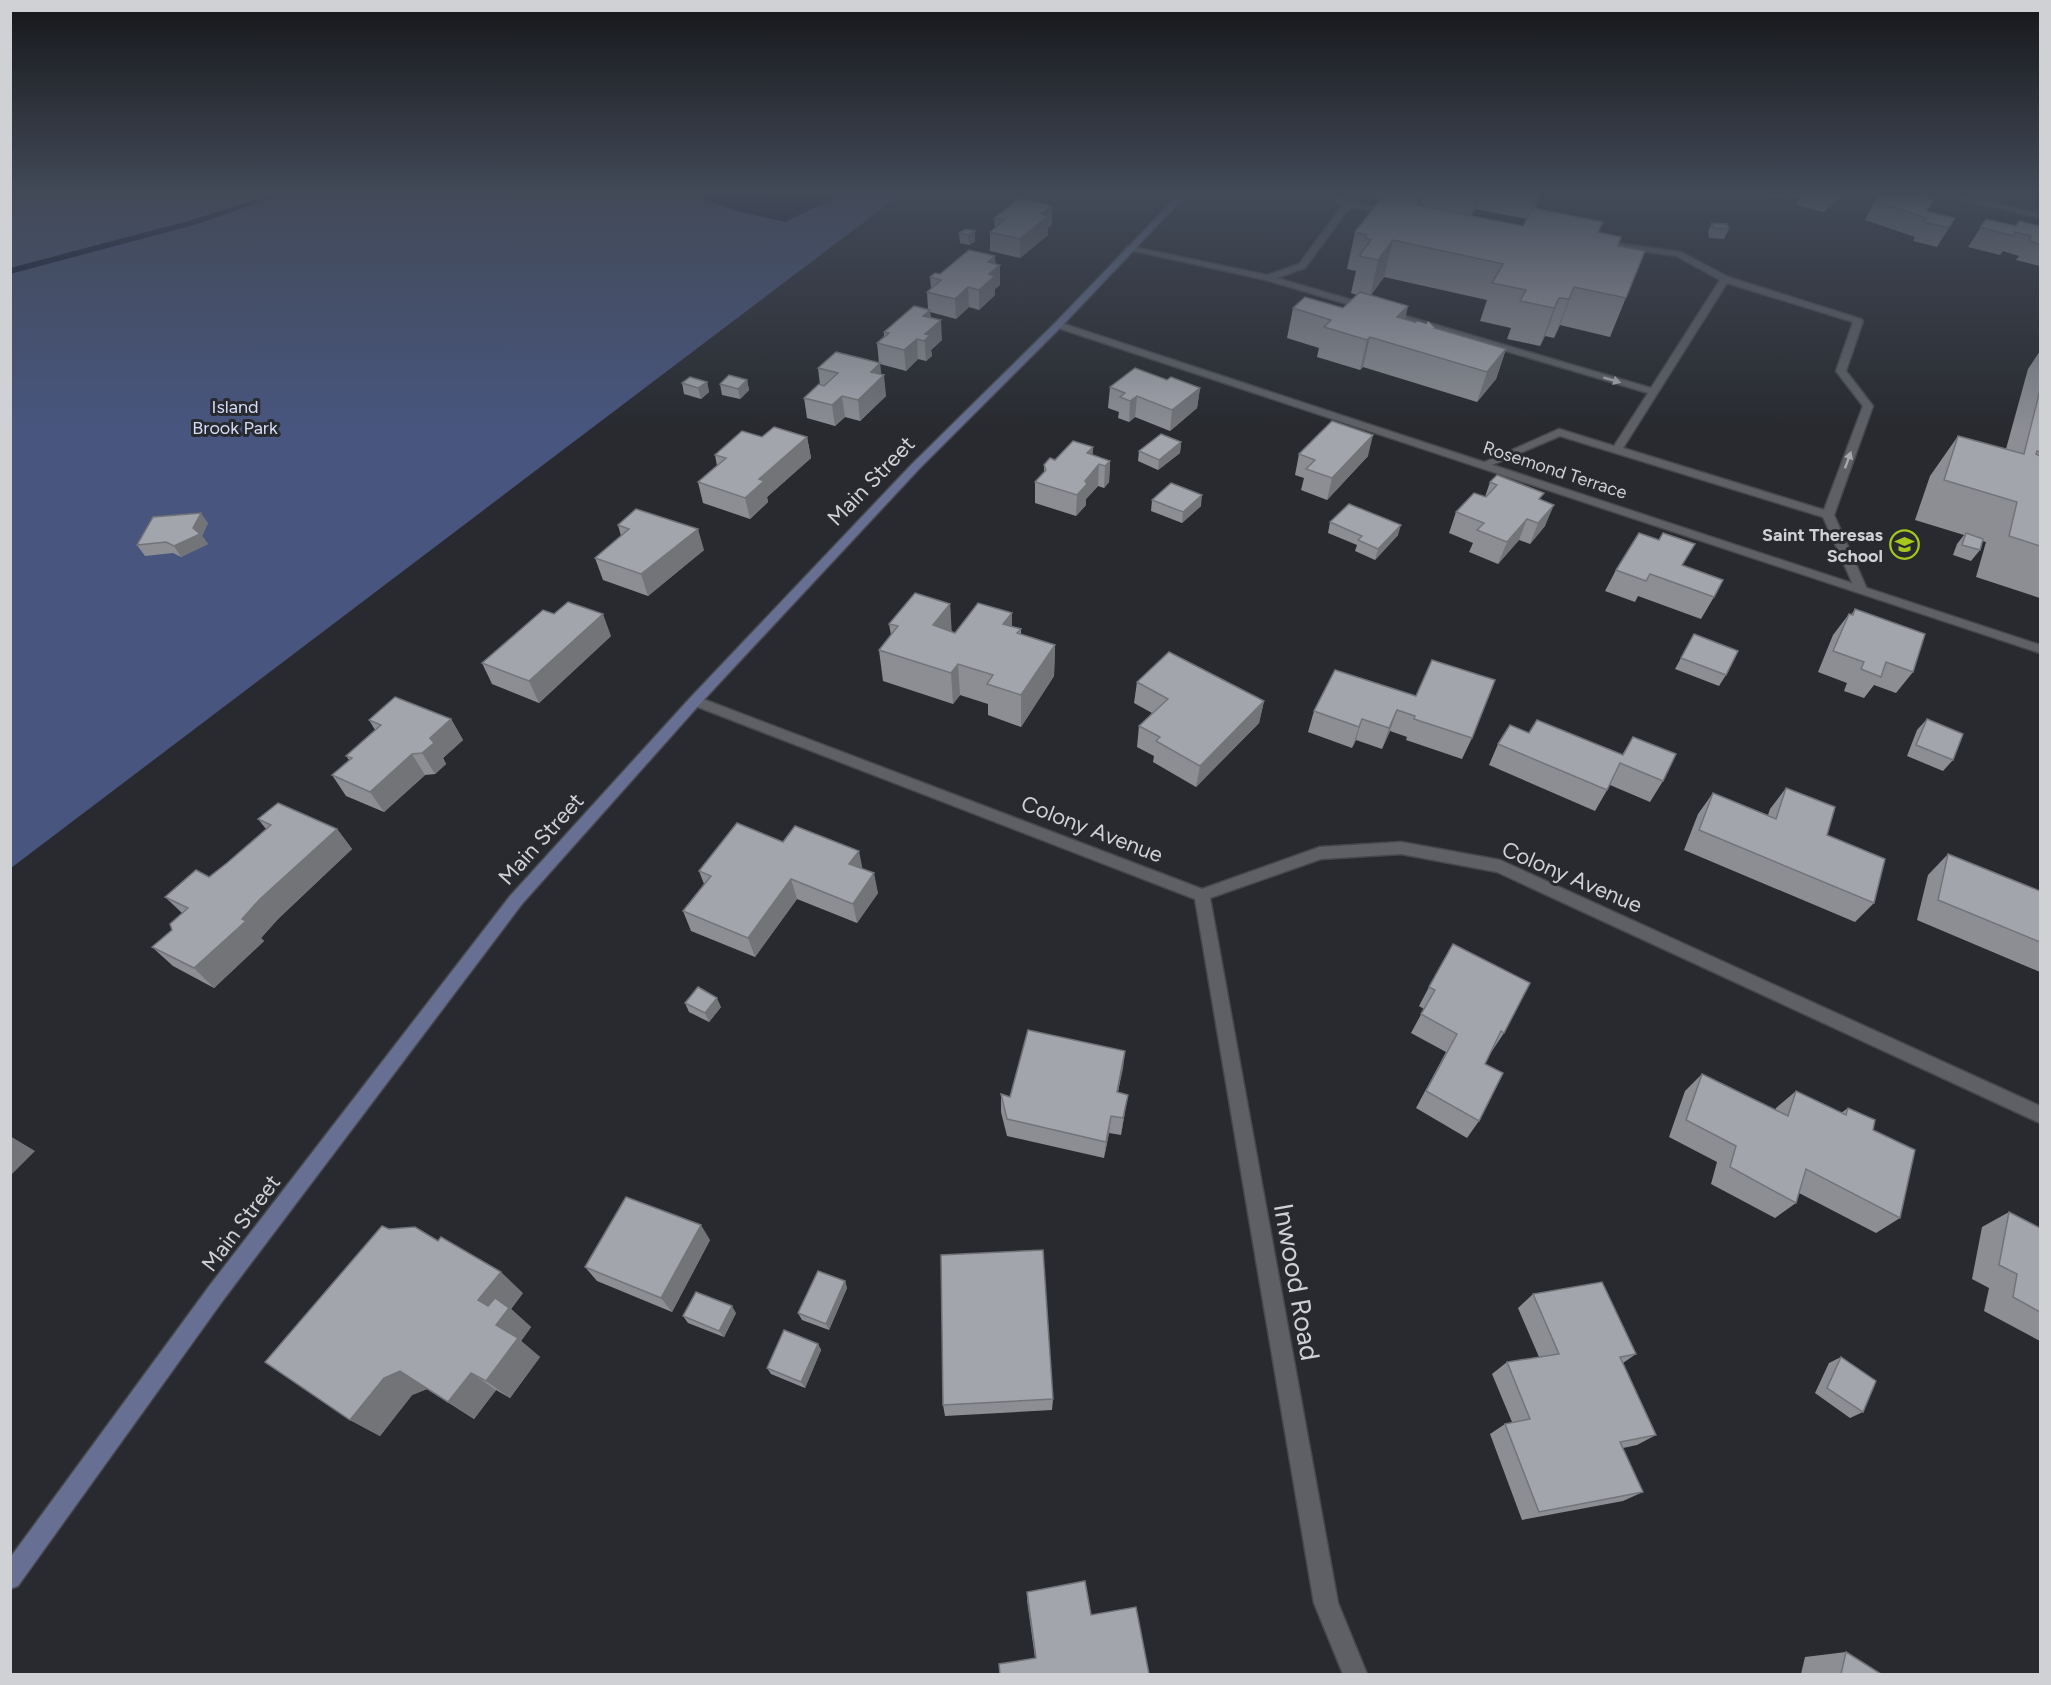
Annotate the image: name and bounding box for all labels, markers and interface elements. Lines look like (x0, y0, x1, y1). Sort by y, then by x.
one-way arrow (1416, 321, 1434, 330)
one-way arrow (1603, 376, 1621, 385)
park label: Island Brook Park (192, 396, 278, 439)
street label: Main Street (822, 431, 920, 531)
street label: Rosemond Terrace (1480, 436, 1630, 504)
one-way arrow (1844, 451, 1854, 469)
place label: Saint Theresas School (1762, 524, 1884, 567)
school or university icon: Saint Theresas School (1888, 529, 1920, 561)
street label: Main Street (493, 788, 589, 890)
street label: Colony Avenue (1017, 790, 1167, 868)
street label: Colony Avenue (1498, 835, 1646, 919)
street label: Main Street (196, 1169, 286, 1277)
street label: Inwood Road (1267, 1201, 1327, 1363)

